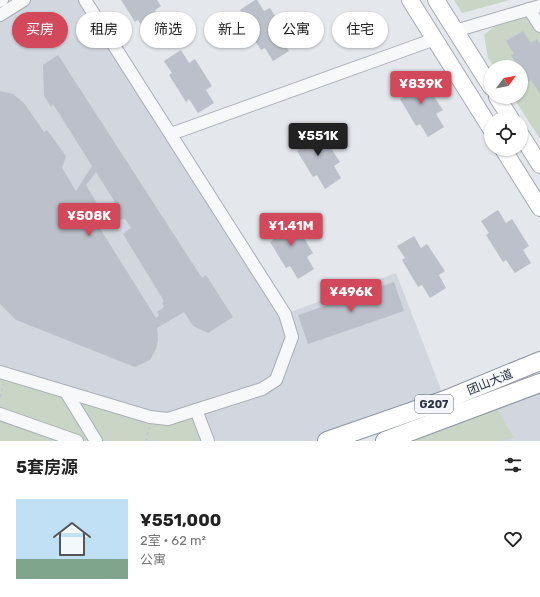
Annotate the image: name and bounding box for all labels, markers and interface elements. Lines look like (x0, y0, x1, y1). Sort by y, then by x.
chip: 买房 (12, 12, 68, 48)
chip: 租房 (76, 12, 132, 48)
chip: 筛选 (140, 12, 196, 48)
chip: 新上 (204, 12, 260, 48)
chip: 公寓 (268, 12, 324, 48)
chip: 住宅 (332, 12, 388, 48)
north arrow (484, 60, 528, 104)
map controls (484, 60, 528, 156)
pin: ¥839K (393, 71, 449, 105)
text: ¥839K (399, 76, 443, 91)
button: locate (484, 112, 528, 156)
pin: ¥551K (290, 123, 346, 157)
text: ¥551K (298, 128, 338, 143)
pin: ¥508K (61, 203, 117, 237)
text: ¥508K (67, 208, 111, 223)
pin: ¥1.41M (258, 213, 324, 247)
text: ¥1.41M (269, 218, 313, 233)
pin: ¥496K (323, 279, 379, 313)
text: ¥496K (329, 284, 373, 299)
street label: 团山大道 (465, 367, 515, 397)
road number: G207 (415, 395, 453, 413)
icon: filters (502, 454, 524, 476)
text: 5套房源 (16, 457, 78, 477)
text: ¥551,000 (140, 510, 221, 530)
icon: home (48, 515, 96, 563)
icon: heart (502, 528, 524, 550)
text: 2室 · 62 m² (140, 533, 206, 548)
text: 公寓 (140, 552, 166, 567)

